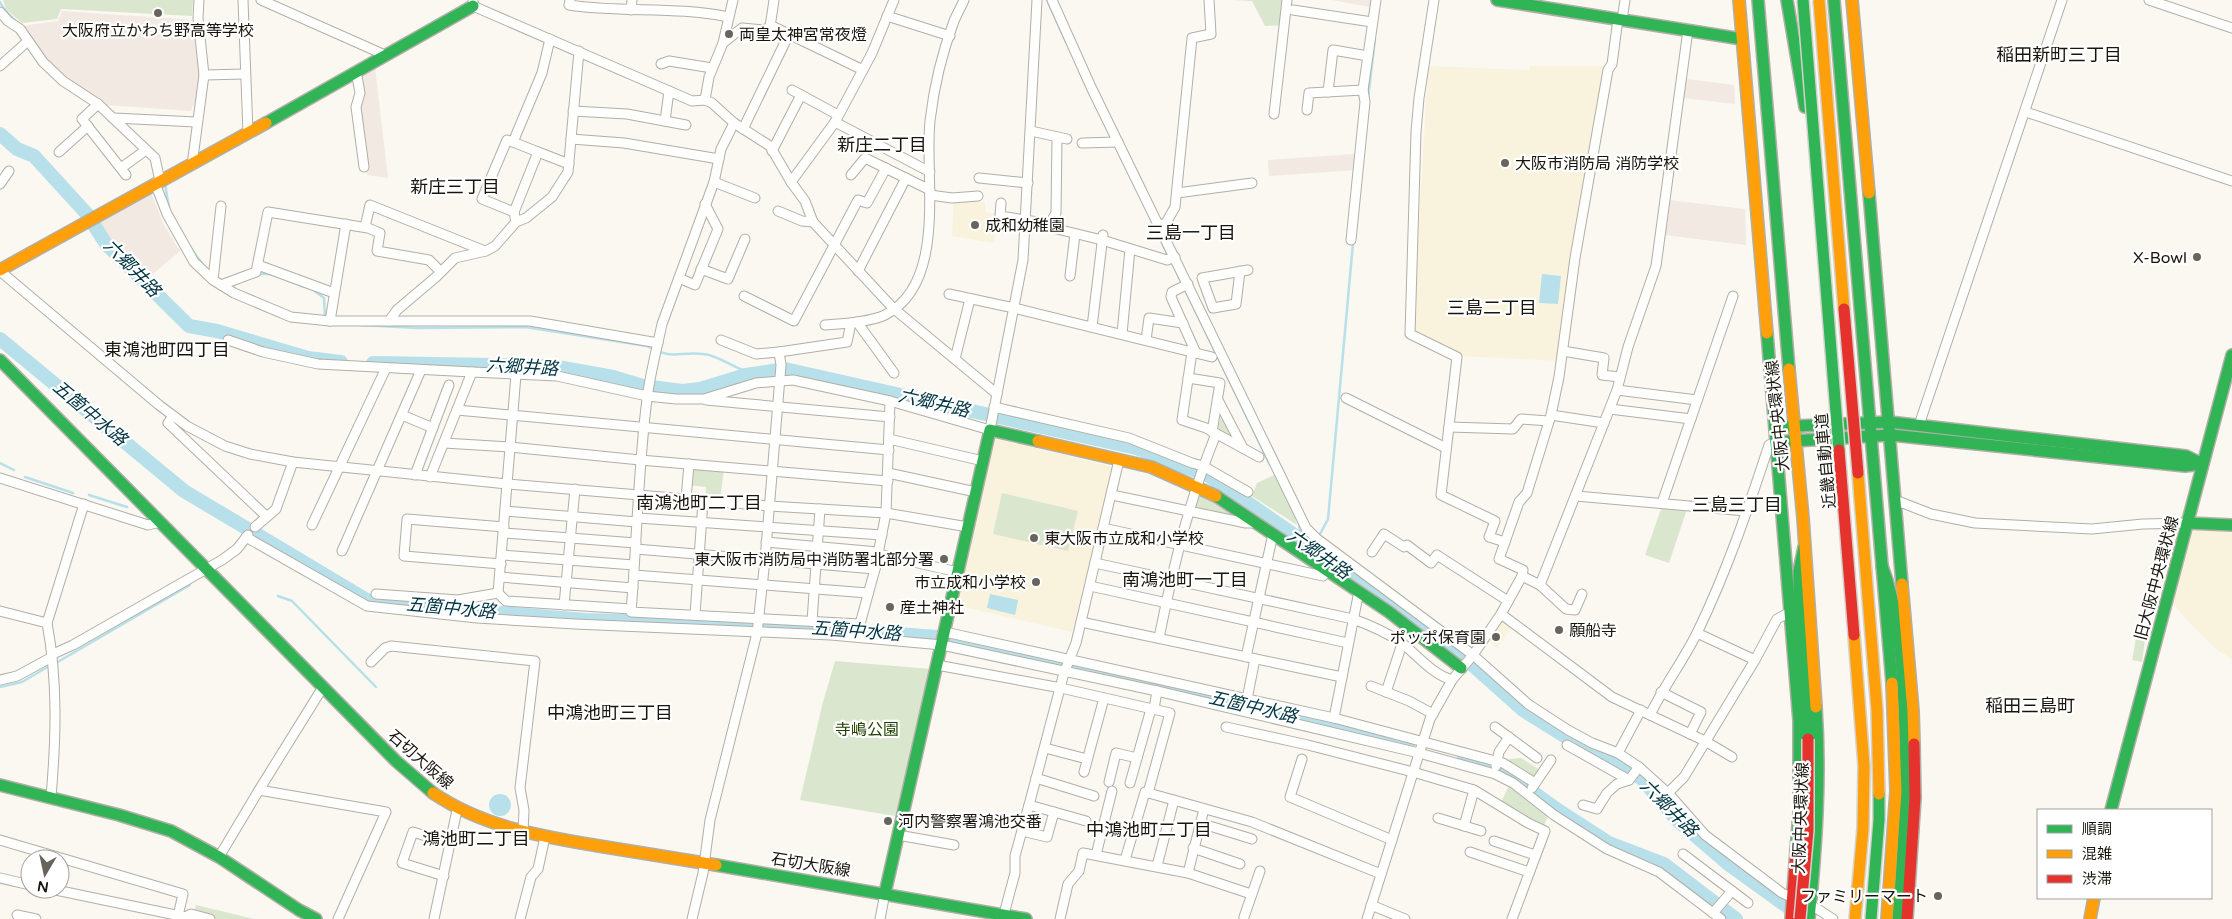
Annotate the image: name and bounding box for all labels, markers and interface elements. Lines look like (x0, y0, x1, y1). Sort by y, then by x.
marker: 大阪府立かわち野高等学校 (152, 7, 164, 19)
place label: 大阪府立かわち野高等学校 (62, 21, 254, 41)
place label: 両皇太神宮常夜燈 (739, 25, 867, 45)
marker: 両皇太神宮常夜燈 (723, 28, 735, 40)
district label: 稲田新町三丁目 (1996, 44, 2122, 66)
district label: 新庄二丁目 (837, 134, 927, 156)
place label: 大阪市消防局 消防学校 (1515, 154, 1679, 174)
marker: 大阪市消防局 消防学校 (1499, 157, 1511, 169)
district label: 新庄三丁目 (410, 176, 500, 198)
place label: 成和幼稚園 (985, 216, 1065, 236)
marker: 成和幼稚園 (969, 219, 981, 231)
district label: 三島一丁目 (1146, 222, 1236, 244)
water label: 六郷井路 (99, 234, 166, 303)
place label: X-Bowl (2133, 248, 2187, 268)
marker: X-Bowl (2191, 251, 2203, 263)
district label: 三島二丁目 (1447, 297, 1537, 319)
district label: 東鴻池町四丁目 (104, 339, 230, 361)
water label: 六郷井路 (485, 354, 561, 380)
street label: 大阪中央環状線 (1762, 359, 1794, 473)
water label: 五箇中水路 (48, 376, 133, 452)
water label: 六郷井路 (896, 384, 974, 422)
street label: 近畿自動車道 (1812, 412, 1840, 510)
district label: 南鴻池町二丁目 (636, 492, 762, 514)
district label: 三島三丁目 (1692, 494, 1782, 516)
street label: 旧大阪中央環状線 (2131, 514, 2183, 643)
water label: 六郷井路 (1283, 524, 1356, 585)
place label: 東大阪市立成和小学校 (1044, 529, 1204, 549)
marker: 東大阪市立成和小学校 (1028, 532, 1040, 544)
place label: 東大阪市消防局中消防署北部分署 (694, 550, 934, 570)
marker: 東大阪市消防局中消防署北部分署 (938, 553, 950, 565)
district label: 南鴻池町一丁目 (1122, 569, 1248, 591)
place label: 市立成和小学校 (914, 573, 1026, 593)
marker: 市立成和小学校 (1030, 576, 1042, 588)
water label: 五箇中水路 (405, 593, 499, 623)
place label: 産土神社 (900, 598, 964, 618)
marker: 産土神社 (884, 601, 896, 613)
water label: 五箇中水路 (810, 617, 904, 645)
place label: 願船寺 (1569, 621, 1617, 641)
marker: 願船寺 (1553, 624, 1565, 636)
place label: ポッポ保育園 (1390, 628, 1486, 648)
marker: ポッポ保育園 (1490, 631, 1502, 643)
water label: 五箇中水路 (1207, 686, 1301, 728)
district label: 稲田三島町 (1985, 695, 2075, 717)
district label: 中鴻池町三丁目 (547, 702, 673, 724)
park label: 寺嶋公園 (835, 720, 899, 740)
street label: 石切大阪線 (384, 726, 457, 794)
street label: 大阪中央環状線 (1789, 762, 1813, 874)
water label: 六郷井路 (1636, 775, 1704, 843)
legend (2037, 809, 2212, 899)
place label: 河内警察署鴻池交番 (898, 812, 1042, 832)
marker: 河内警察署鴻池交番 (882, 815, 894, 827)
district label: 中鴻池町二丁目 (1086, 819, 1212, 841)
text: 順調 (2082, 820, 2112, 838)
district label: 鴻池町二丁目 (422, 828, 530, 850)
text: 混雑 (2082, 845, 2112, 863)
north arrow (20, 849, 70, 899)
street label: 石切大阪線 (770, 849, 852, 881)
text: 渋滞 (2082, 870, 2112, 888)
text: N (36, 877, 50, 896)
place label: ファミリーマート (1800, 887, 1928, 907)
marker: ファミリーマート (1932, 890, 1944, 902)

